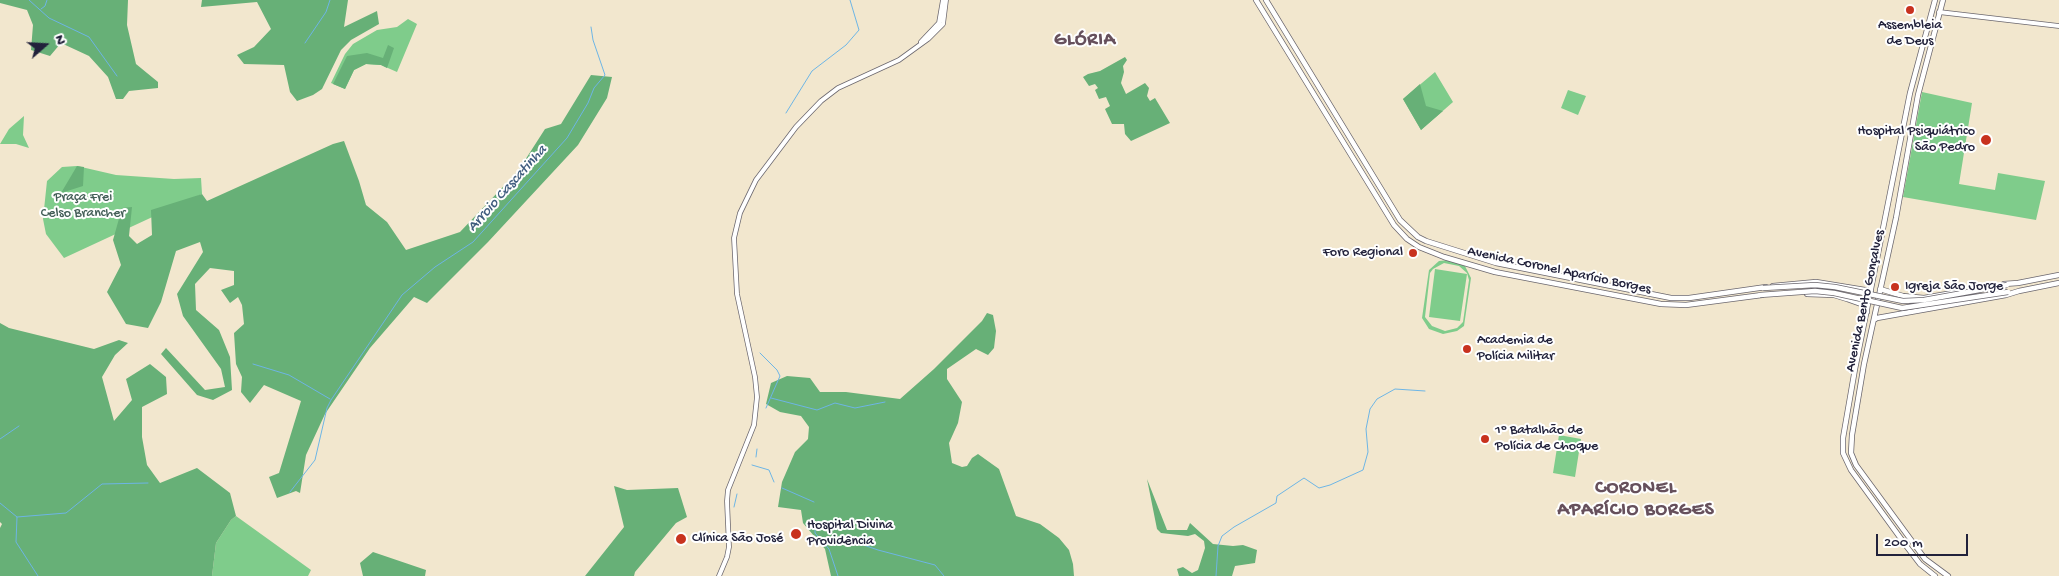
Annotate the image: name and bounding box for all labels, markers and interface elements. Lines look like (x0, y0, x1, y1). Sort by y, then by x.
marker: Assembleia de Deus (1904, 4, 1916, 16)
place label: Assembleia de Deus (1878, 18, 1942, 50)
north arrow (20, 20, 70, 70)
district label: GLÓRIA (1053, 30, 1117, 52)
text: N (50, 33, 69, 47)
place label: Hospital Psiquiátrico São Pedro (1857, 124, 1975, 156)
marker: Hospital Psiquiátrico São Pedro (1979, 133, 1993, 147)
water label: Arroio Cascatinha (464, 142, 552, 236)
park label: Praça Frei Celso Brancher (41, 190, 125, 222)
street label: Avenida Bento Gonçalves (1843, 228, 1889, 374)
street label: Avenida Coronel Aparício Borges (1466, 243, 1652, 299)
place label: Foro Regional (1323, 245, 1403, 261)
marker: Foro Regional (1407, 247, 1419, 259)
place label: Igreja São Jorge (1905, 279, 2003, 295)
marker: Igreja São Jorge (1889, 281, 1901, 293)
place label: Academia de Polícia Militar (1477, 333, 1554, 366)
marker: Academia de Polícia Militar (1461, 343, 1473, 355)
place label: 1º Batalhão de Polícia de Choque (1495, 423, 1598, 456)
marker: 1º Batalhão de Polícia de Choque (1479, 433, 1491, 445)
district label: CORONEL APARÍCIO BORGES (1556, 478, 1716, 522)
place label: Hospital Divina Providência (807, 518, 893, 550)
scale bar (1879, 524, 1972, 556)
marker: Hospital Divina Providência (789, 527, 803, 541)
place label: Clínica São José (692, 531, 783, 547)
marker: Clínica São José (674, 532, 688, 546)
text: 200 m (1884, 534, 1923, 552)

